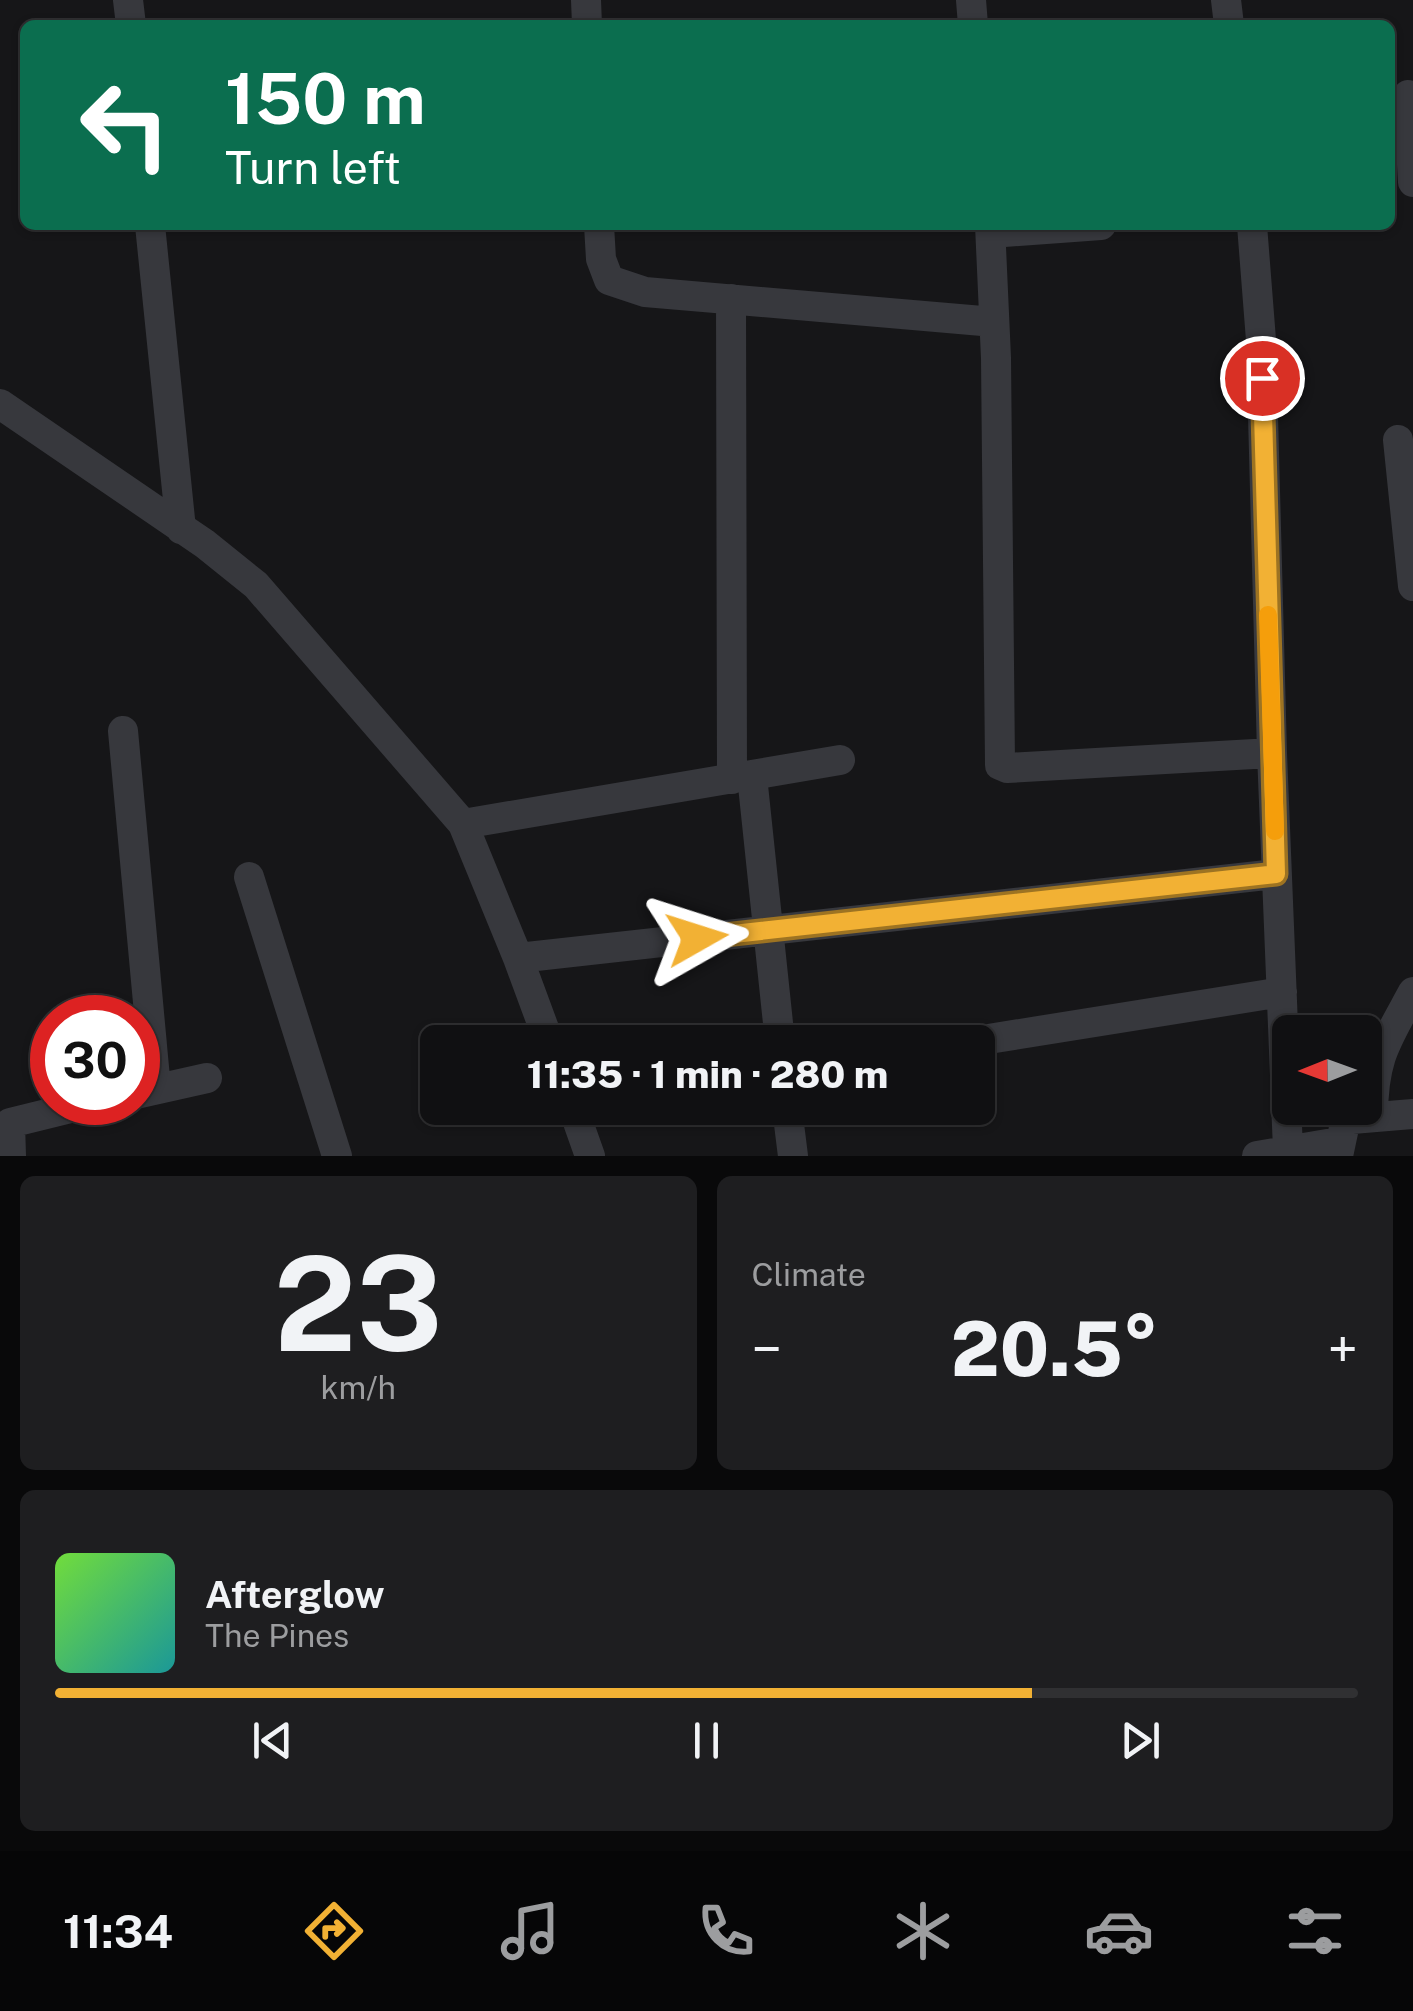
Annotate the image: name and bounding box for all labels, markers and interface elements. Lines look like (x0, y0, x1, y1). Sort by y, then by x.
text: 150 m (225, 57, 426, 140)
icon: left (60, 60, 190, 190)
text: Turn left (225, 141, 401, 194)
pin (1220, 336, 1305, 421)
icon: arrive (1235, 351, 1290, 406)
position arrow (645, 886, 749, 990)
speed limit sign: 30 (30, 995, 160, 1125)
north arrow (1272, 1015, 1382, 1125)
map controls (1272, 1015, 1382, 1125)
text: 11:35 · 1 min · 280 m (527, 1052, 888, 1097)
text: 23 (274, 1228, 443, 1380)
text: Climate (752, 1256, 866, 1293)
text: 20.5° (951, 1305, 1159, 1393)
text: − (752, 1317, 782, 1381)
text: + (1328, 1317, 1358, 1381)
text: km/h (321, 1369, 396, 1406)
text: Afterglow (205, 1572, 385, 1617)
text: The Pines (205, 1617, 349, 1654)
icon: previous (245, 1713, 300, 1768)
icon: pause (679, 1713, 734, 1768)
icon: next (1113, 1713, 1168, 1768)
icon: directions (299, 1896, 369, 1966)
icon: music (495, 1896, 565, 1966)
icon: phone (691, 1896, 761, 1966)
icon: climate (888, 1896, 958, 1966)
icon: car (1084, 1896, 1154, 1966)
icon: filters (1280, 1896, 1350, 1966)
text: 11:34 (63, 1905, 173, 1958)

